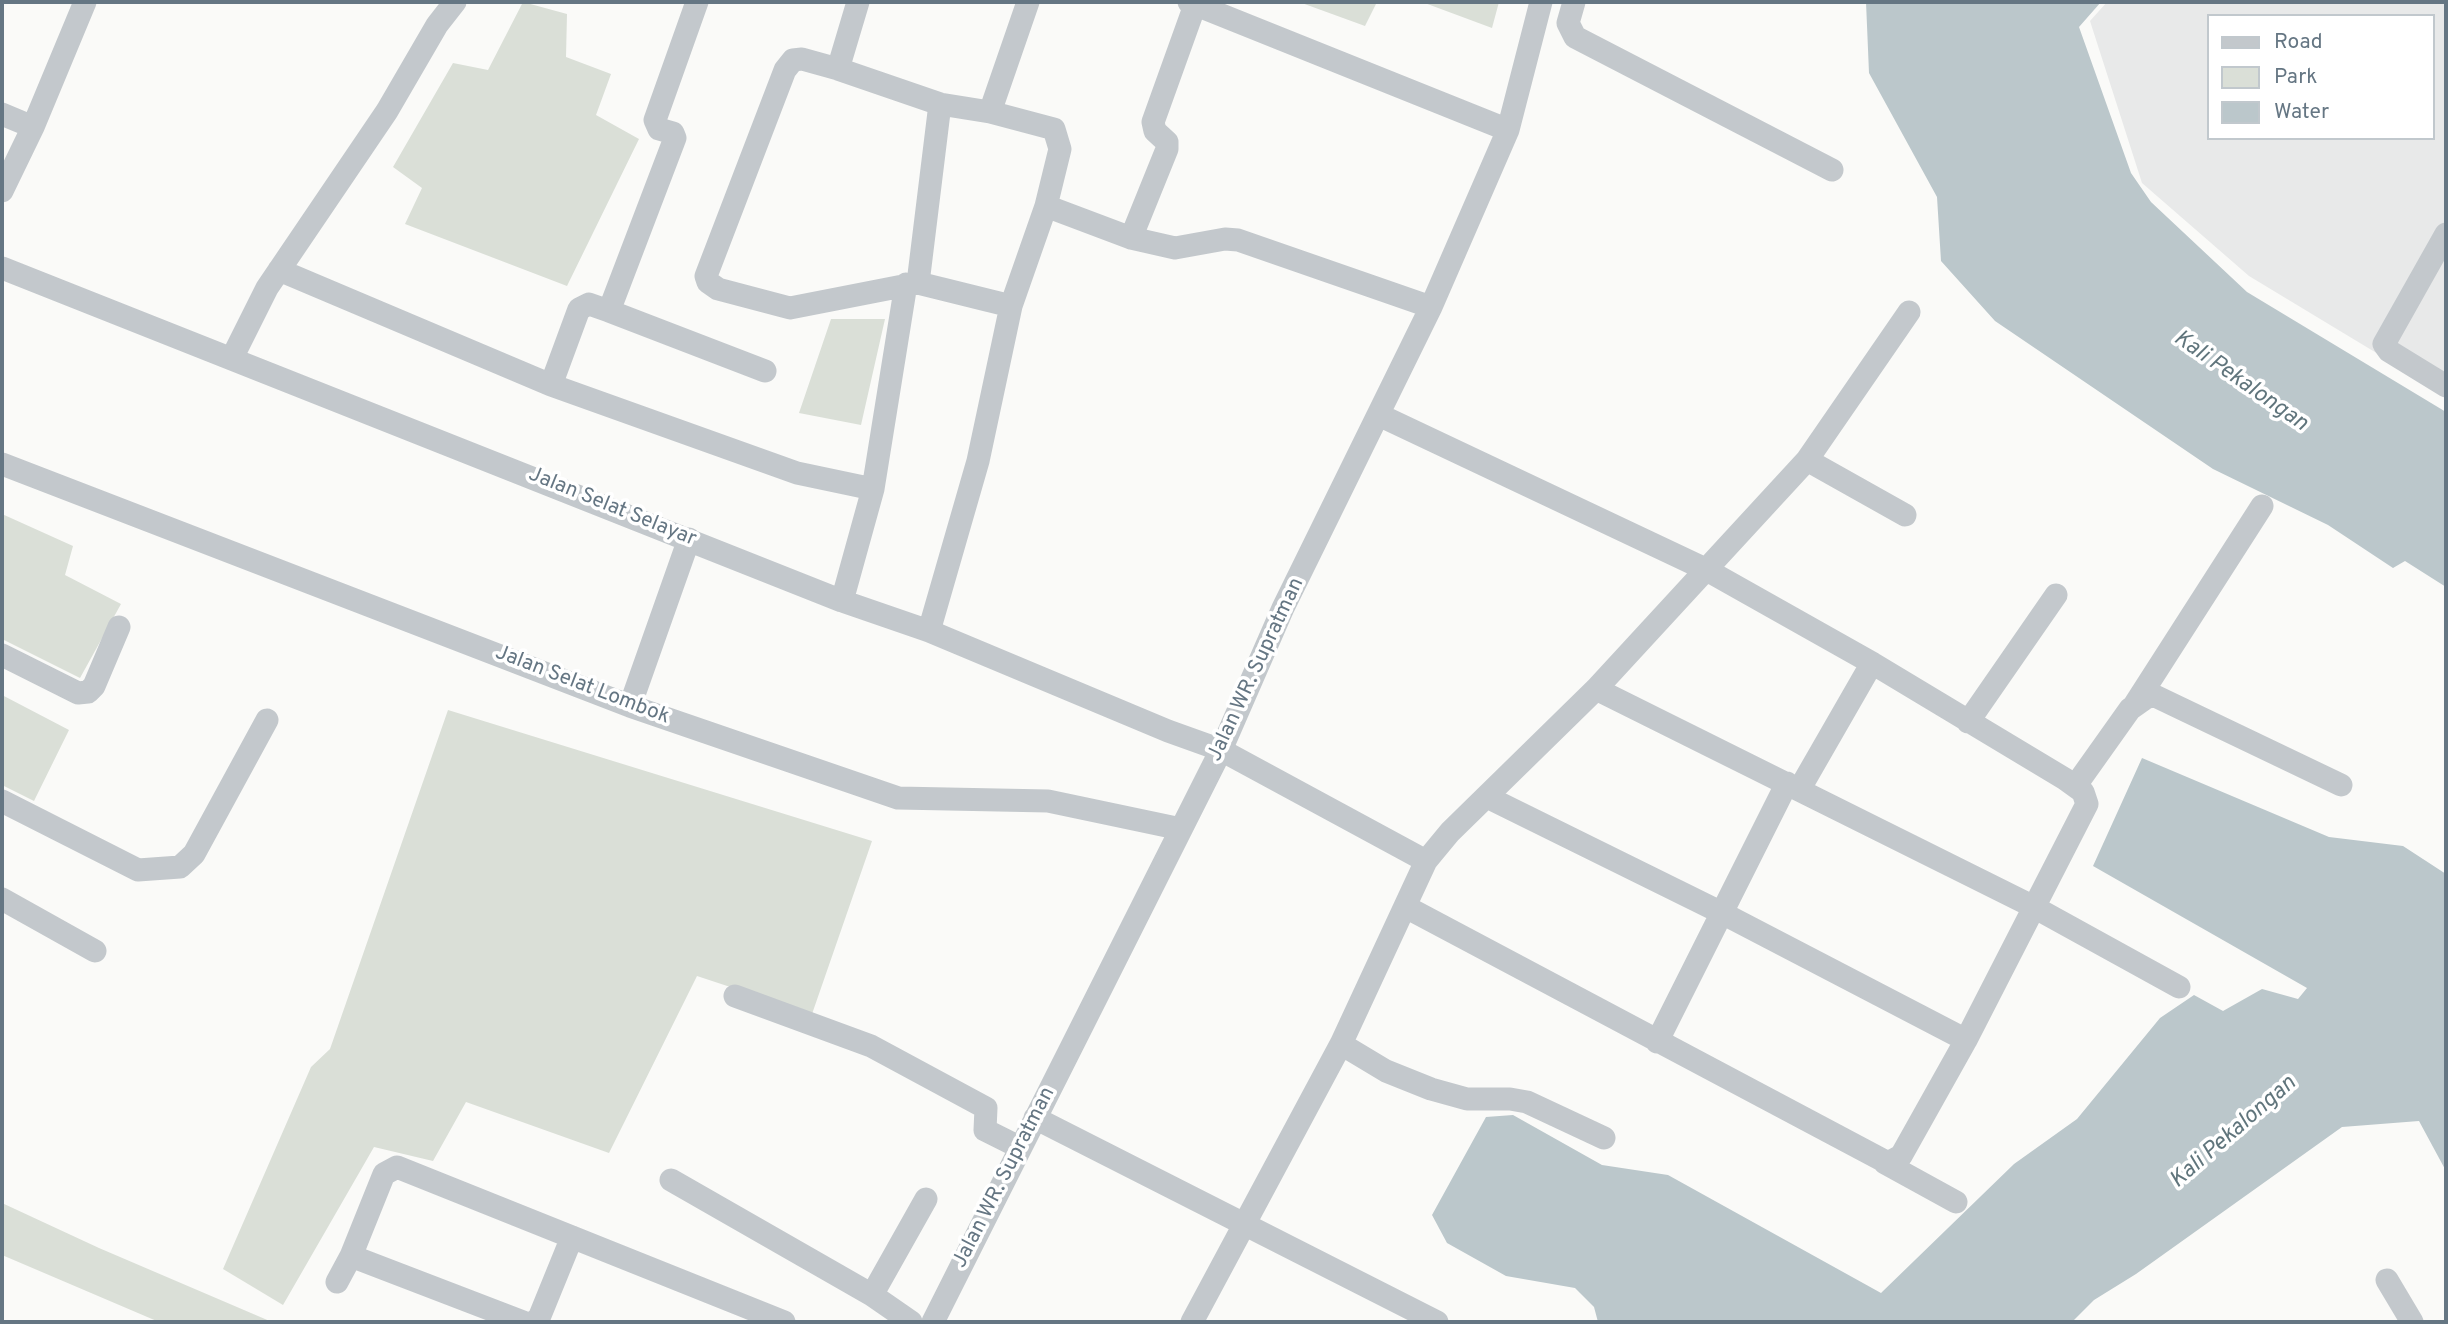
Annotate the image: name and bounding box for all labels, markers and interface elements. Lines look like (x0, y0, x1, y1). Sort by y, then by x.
legend (2206, 14, 2434, 140)
text: Road (2274, 29, 2323, 56)
text: Park (2274, 64, 2317, 91)
text: Water (2274, 99, 2329, 126)
water label: Kali Pekalongan (2167, 325, 2313, 439)
street label: Jalan Selat Selayar (524, 463, 700, 553)
street label: Jalan WR. Supratman (1203, 574, 1311, 766)
street label: Jalan Selat Lombok (491, 641, 673, 731)
water label: Kali Pekalongan (2165, 1071, 2303, 1195)
street label: Jalan WR. Supratman (948, 1083, 1062, 1273)

